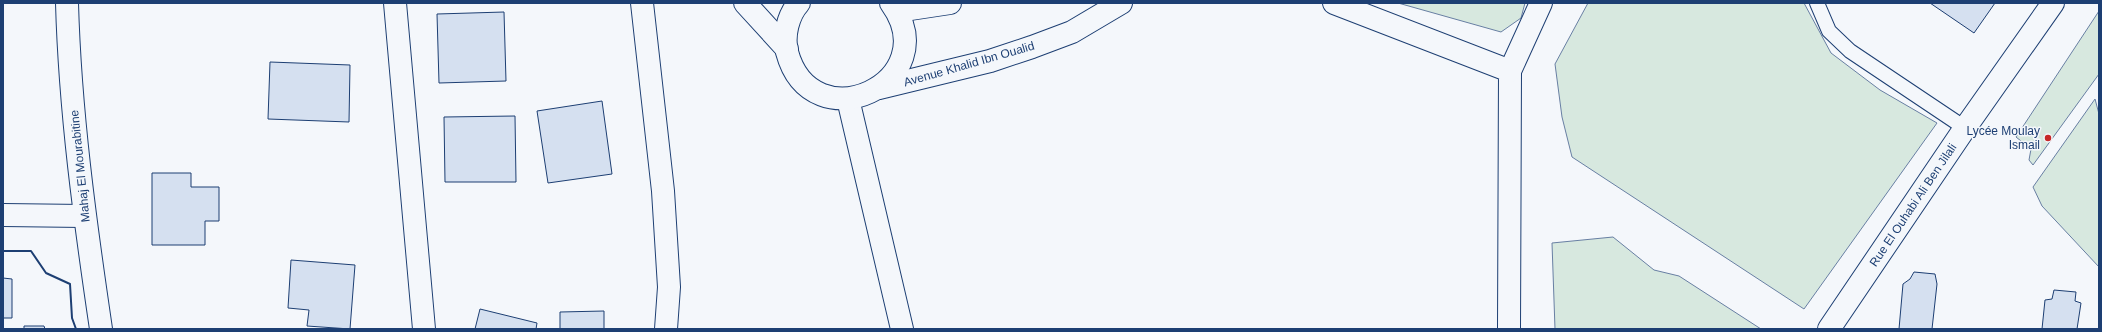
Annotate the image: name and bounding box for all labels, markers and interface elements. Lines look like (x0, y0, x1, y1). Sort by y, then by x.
street label: Avenue Khalid Ibn Oualid (902, 39, 1036, 89)
street label: Mahaj El Mourabitine (67, 109, 93, 223)
place label: Lycée Moulay Ismail (1966, 124, 2040, 152)
marker: Lycée Moulay Ismail (2043, 133, 2053, 143)
street label: Rue El Ouhabi Ali Ben Jilali (1867, 141, 1959, 269)

